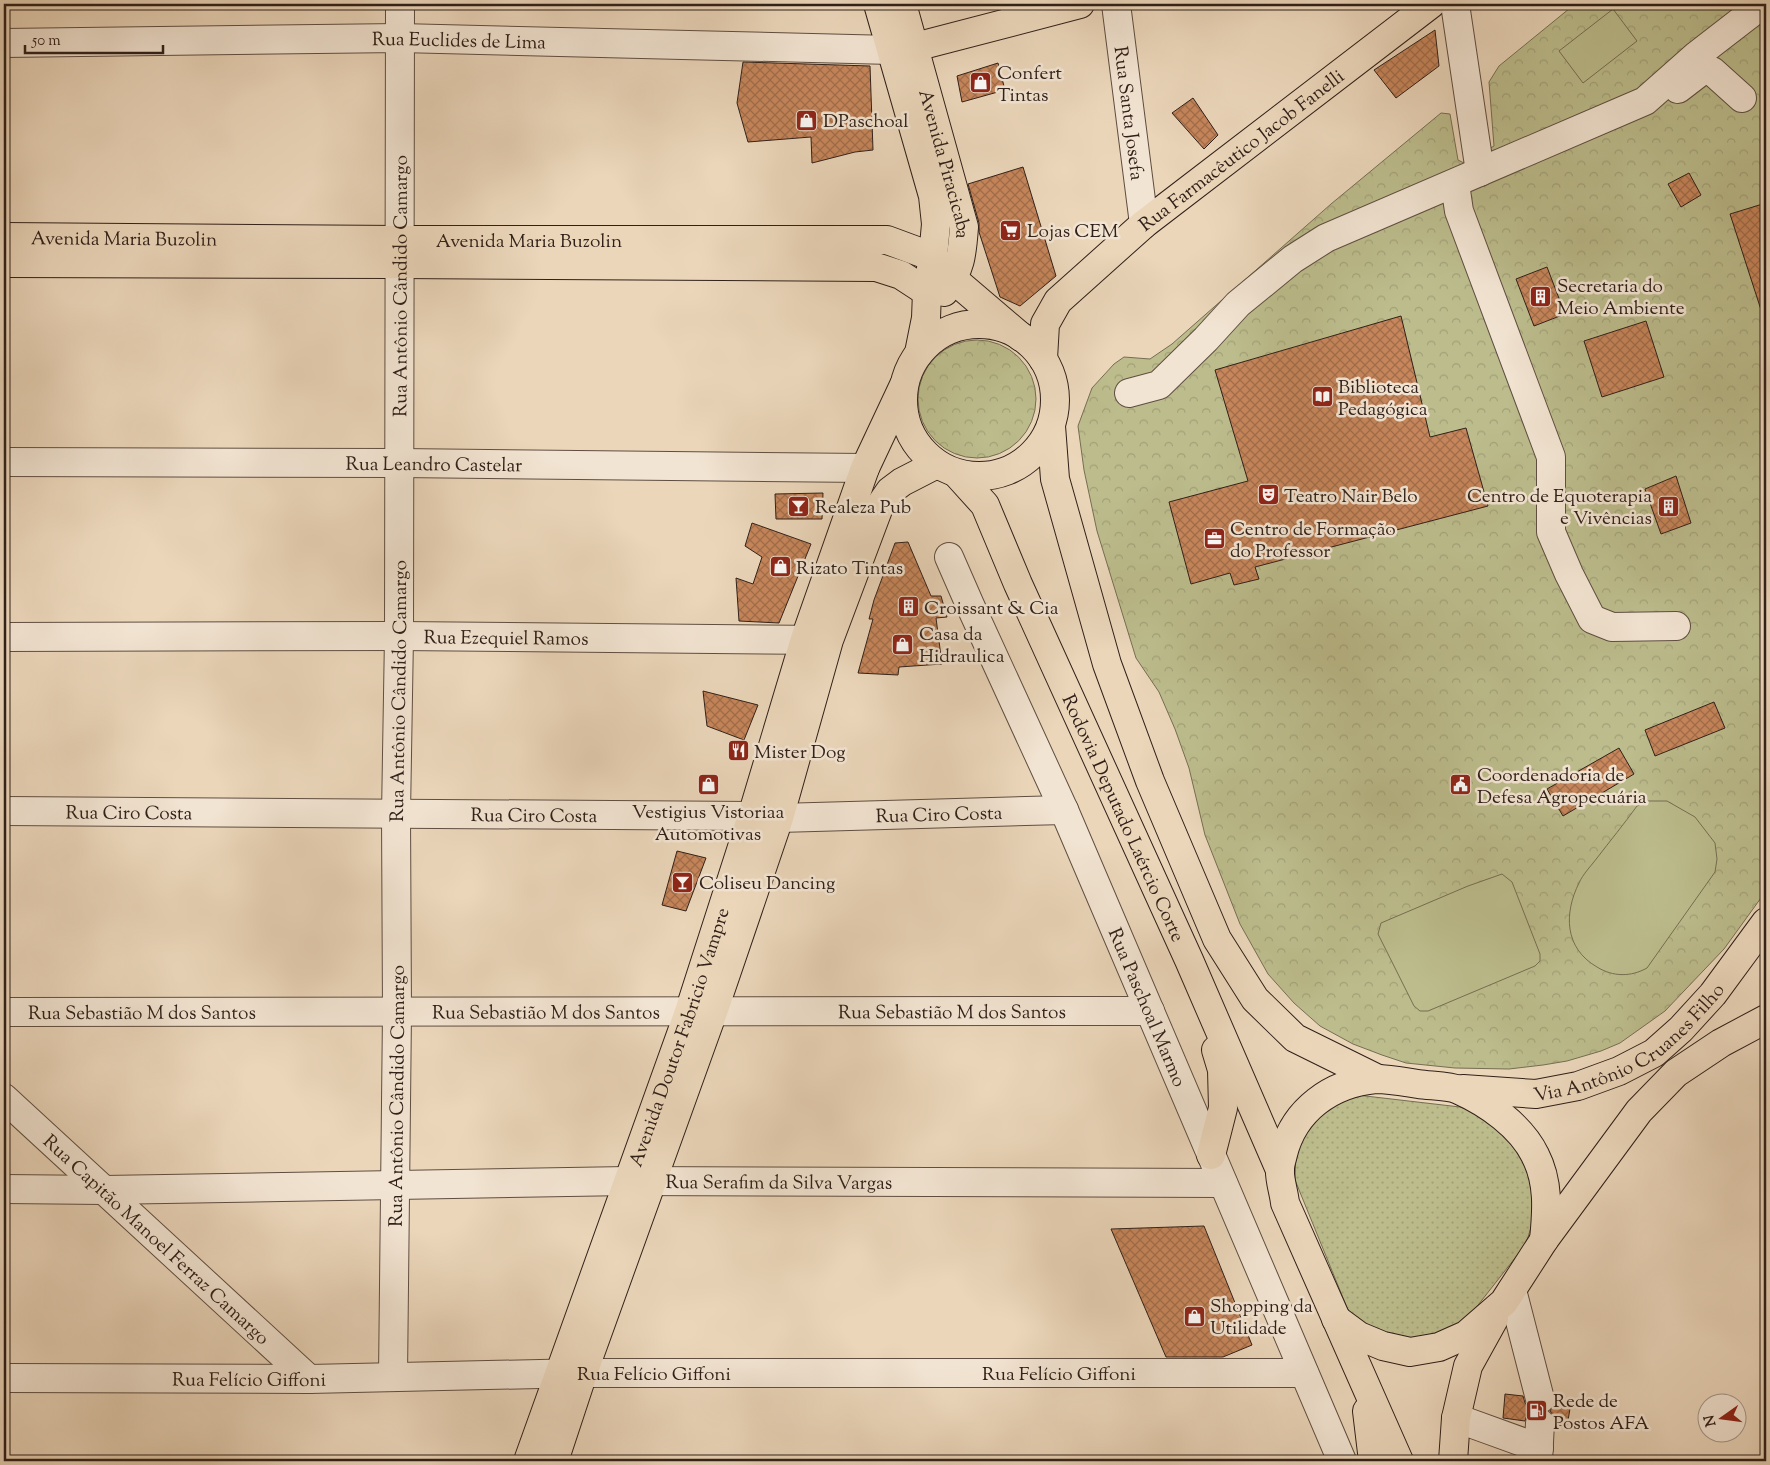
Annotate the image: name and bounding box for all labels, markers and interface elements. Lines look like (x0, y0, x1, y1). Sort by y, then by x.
scale bar (25, 22, 162, 54)
street label: Rua Euclides de Lima (372, 27, 547, 58)
text: 50 m (31, 31, 61, 52)
street label: Rua Santa Josefa (1105, 45, 1149, 182)
place label: Confert Tintas (997, 61, 1063, 110)
street label: Rua Farmacêutico Jacob Fanelli (1134, 64, 1351, 239)
shop icon: Confert Tintas (969, 71, 993, 95)
street label: Avenida Piracicaba (910, 87, 975, 240)
shop icon: DPaschoal (795, 108, 819, 132)
place label: DPaschoal (823, 109, 909, 136)
street label: Rua Antônio Cândido Camargo (388, 155, 416, 417)
supermarket icon: Lojas CEM (999, 218, 1023, 242)
place label: Lojas CEM (1027, 219, 1119, 246)
street label: Avenida Maria Buzolin (31, 226, 217, 255)
street label: Avenida Maria Buzolin (436, 229, 622, 256)
place label: Secretaria do Meio Ambiente (1557, 274, 1685, 323)
building icon: Secretaria do Meio Ambiente (1529, 284, 1553, 308)
place label: Biblioteca Pedagógica (1338, 375, 1428, 424)
library icon: Biblioteca Pedagógica (1310, 385, 1334, 409)
street label: Rua Leandro Castelar (346, 452, 522, 480)
theatre icon: Teatro Nair Belo (1256, 483, 1280, 507)
place label: Teatro Nair Belo (1284, 484, 1418, 511)
place label: Centro de Equoterapia e Vivências (1467, 484, 1652, 533)
bar icon: Realeza Pub (787, 494, 811, 518)
building icon: Centro de Equoterapia e Vivências (1656, 494, 1680, 518)
place label: Realeza Pub (815, 495, 911, 522)
place label: Centro de Formação do Professor (1230, 517, 1396, 566)
office icon: Centro de Formação do Professor (1202, 527, 1226, 551)
shop icon: Rizato Tintas (768, 555, 792, 579)
place label: Rizato Tintas (796, 556, 903, 583)
street label: Rua Antônio Cândido Camargo (385, 560, 415, 822)
building icon: Croissant & Cia (896, 595, 920, 619)
place label: Croissant & Cia (924, 596, 1059, 623)
place label: Casa da Hidraulica (919, 622, 1005, 671)
street label: Rua Ezequiel Ramos (423, 625, 589, 654)
shop icon: Casa da Hidraulica (891, 632, 915, 656)
street label: Rodovia Deputado Laércio Corte (1054, 690, 1190, 947)
restaurant icon: Mister Dog (726, 739, 750, 763)
place label: Mister Dog (754, 740, 846, 767)
place label: Coordenadoria de Defesa Agropecuária (1477, 763, 1647, 812)
shop icon: Vestigius Vistoriaa Automotivas (696, 773, 720, 797)
public building icon: Coordenadoria de Defesa Agropecuária (1449, 773, 1473, 797)
street label: Rua Ciro Costa (65, 800, 193, 828)
place label: Vestigius Vistoriaa Automotivas (632, 800, 785, 849)
street label: Rua Ciro Costa (875, 801, 1003, 831)
street label: Rua Ciro Costa (470, 803, 598, 831)
bar icon: Coliseu Dancing (671, 870, 695, 894)
place label: Coliseu Dancing (699, 871, 835, 898)
street label: Avenida Doutor Fabricio Vampre (624, 905, 738, 1171)
street label: Rua Paschoal Marmo (1100, 924, 1192, 1092)
street label: Rua Antônio Cândido Camargo (384, 965, 413, 1227)
street label: Via Antônio Cruanes Filho (1532, 979, 1732, 1110)
street label: Rua Sebastião M dos Santos (432, 1000, 660, 1028)
street label: Rua Sebastião M dos Santos (838, 1000, 1066, 1027)
street label: Rua Sebastião M dos Santos (28, 1001, 256, 1028)
street label: Rua Capitão Manoel Ferraz Camargo (36, 1129, 275, 1352)
street label: Rua Serafim da Silva Vargas (666, 1170, 892, 1198)
place label: Shopping da Utilidade (1210, 1294, 1313, 1343)
shop icon: Shopping da Utilidade (1182, 1304, 1206, 1328)
street label: Rua Felício Giffoni (577, 1362, 731, 1389)
street label: Rua Felício Giffoni (982, 1362, 1136, 1389)
street label: Rua Felício Giffoni (172, 1368, 326, 1395)
place label: Rede de Postos AFA (1553, 1389, 1650, 1438)
north arrow (1698, 1392, 1748, 1442)
fuel station icon: Rede de Postos AFA (1525, 1399, 1549, 1423)
text: N (1700, 1413, 1722, 1429)

